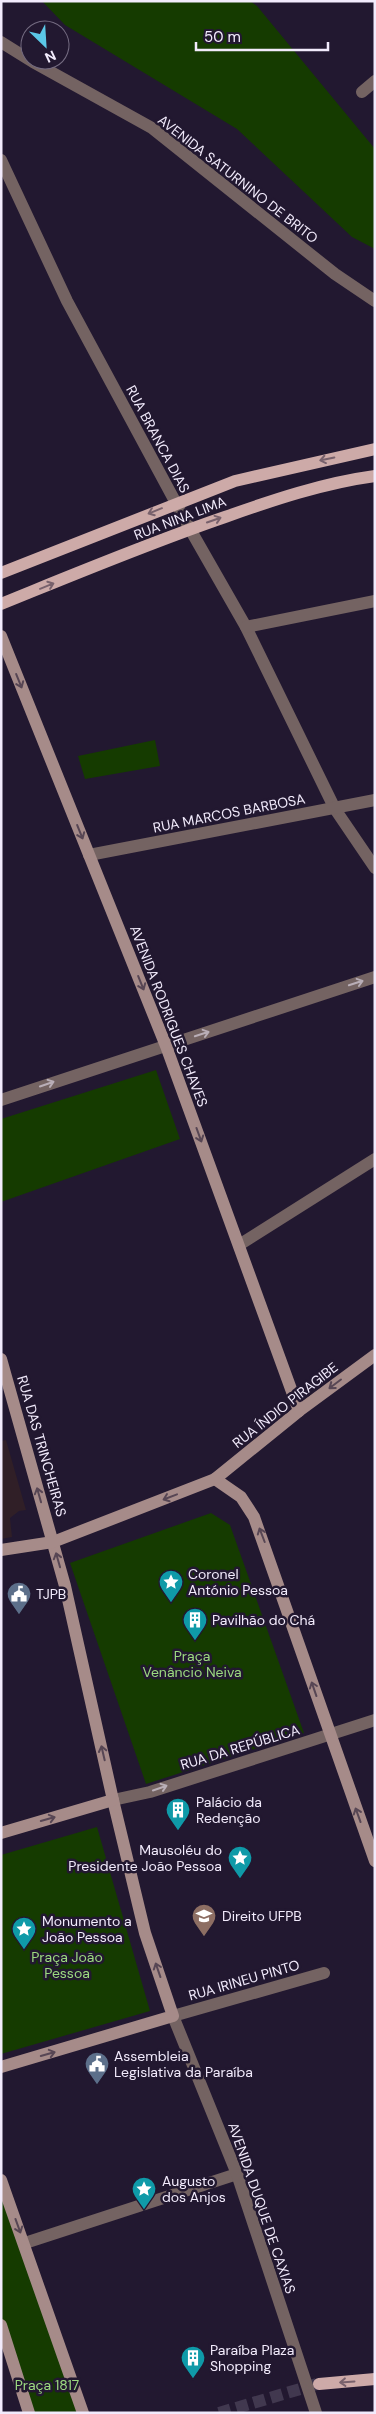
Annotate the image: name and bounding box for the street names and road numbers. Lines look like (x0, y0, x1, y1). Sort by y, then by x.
street label: AVENIDA SATURNINO DE BRITO (154, 111, 322, 247)
street label: RUA BRANCA DIAS (122, 382, 194, 496)
street label: RUA NINA LIMA (131, 492, 229, 544)
street label: RUA MARCOS BARBOSA (151, 789, 307, 837)
street label: AVENIDA RODRIGUES CHAVES (126, 923, 212, 1109)
street label: RUA ÍNDIO PIRAGIBE (229, 1358, 342, 1452)
street label: RUA DAS TRINCHEIRAS (13, 1373, 71, 1519)
street label: RUA DA REPÚBLICA (178, 1720, 302, 1774)
street label: RUA IRINEU PINTO (186, 1955, 302, 2004)
street label: AVENIDA DUQUE DE CAXIAS (224, 2120, 300, 2296)

